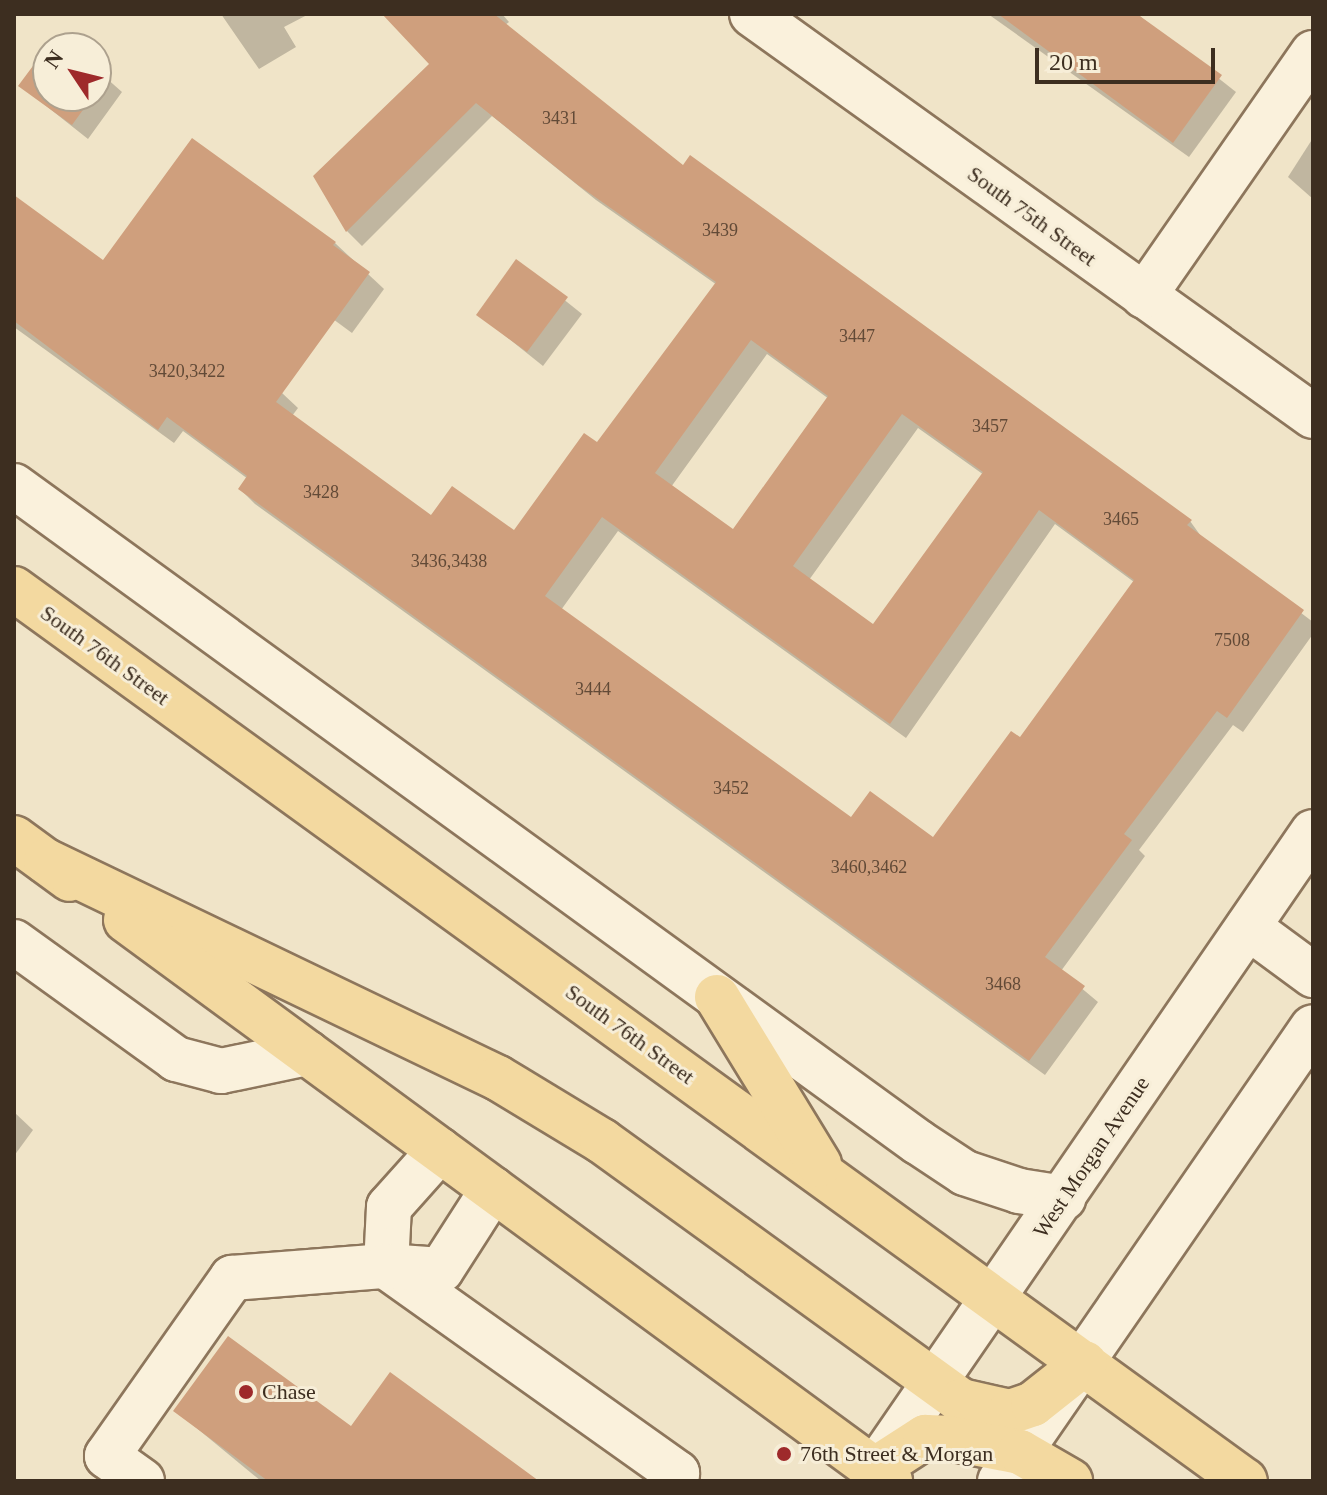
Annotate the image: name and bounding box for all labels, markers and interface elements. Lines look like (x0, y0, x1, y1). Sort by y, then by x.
north arrow (32, 32, 112, 112)
scale bar (1039, 32, 1219, 82)
text: N (39, 45, 68, 73)
text: 20 m (1049, 49, 1098, 75)
house number: 3431 (542, 107, 578, 129)
street label: South 75th Street (962, 160, 1102, 272)
house number: 3439 (702, 219, 738, 241)
house number: 3447 (839, 325, 875, 347)
house number: 3420,3422 (149, 360, 225, 382)
house number: 3457 (972, 415, 1008, 437)
house number: 3428 (303, 481, 339, 503)
house number: 3465 (1103, 508, 1139, 530)
house number: 3436,3438 (411, 550, 487, 572)
street label: South 76th Street (35, 599, 175, 711)
house number: 7508 (1214, 629, 1250, 651)
house number: 3444 (575, 678, 611, 700)
house number: 3452 (713, 777, 749, 799)
house number: 3460,3462 (831, 856, 907, 878)
house number: 3468 (985, 973, 1021, 995)
street label: South 76th Street (560, 978, 700, 1090)
street label: West Morgan Avenue (1027, 1071, 1155, 1243)
place label: Chase (262, 1379, 316, 1405)
marker: Chase (237, 1383, 255, 1401)
place label: 76th Street & Morgan (800, 1441, 993, 1467)
marker: 76th Street & Morgan (775, 1445, 793, 1463)

